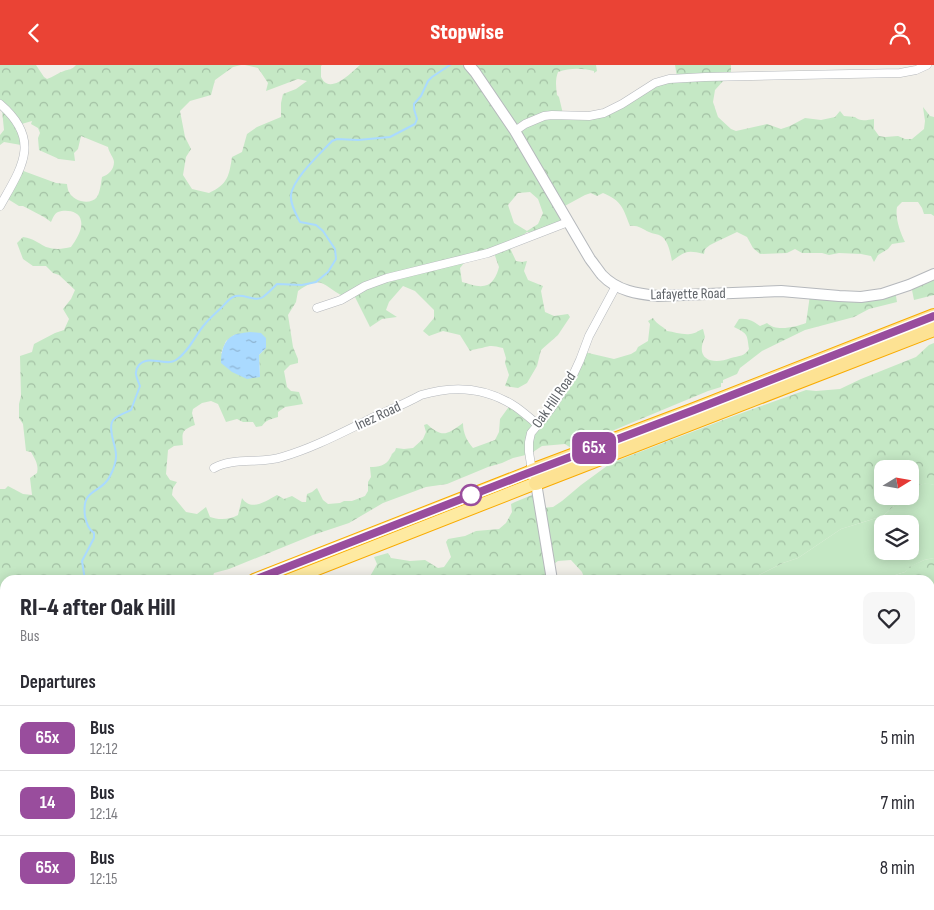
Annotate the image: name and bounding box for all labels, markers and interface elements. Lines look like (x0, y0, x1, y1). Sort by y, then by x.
icon: back (20, 19, 48, 47)
text: Stopwise (430, 19, 504, 46)
icon: person (886, 19, 914, 47)
street label: Lafayette Road (650, 284, 726, 304)
street label: Oak Hill Road (528, 368, 580, 432)
street label: Inez Road (352, 397, 404, 435)
line badge: 65x (565, 432, 623, 464)
text: 65x (582, 437, 606, 458)
north arrow (874, 460, 919, 505)
map controls (874, 460, 919, 560)
unlabelled marker (460, 484, 482, 506)
button: layers (874, 515, 919, 560)
button: heart (863, 592, 915, 644)
text: RI-4 after Oak Hill (20, 593, 176, 622)
text: Bus (20, 627, 40, 646)
text: Departures (20, 671, 96, 694)
text: Bus (90, 717, 115, 740)
text: 65x (36, 727, 59, 748)
text: 5 min (880, 727, 915, 750)
text: 12:12 (90, 740, 118, 759)
text: Bus (90, 782, 115, 805)
text: 14 (40, 792, 55, 813)
text: 7 min (881, 792, 915, 815)
text: 12:14 (90, 805, 118, 824)
text: Bus (90, 847, 115, 870)
text: 65x (36, 857, 59, 878)
text: 8 min (880, 857, 915, 880)
text: 12:15 (90, 870, 117, 889)

